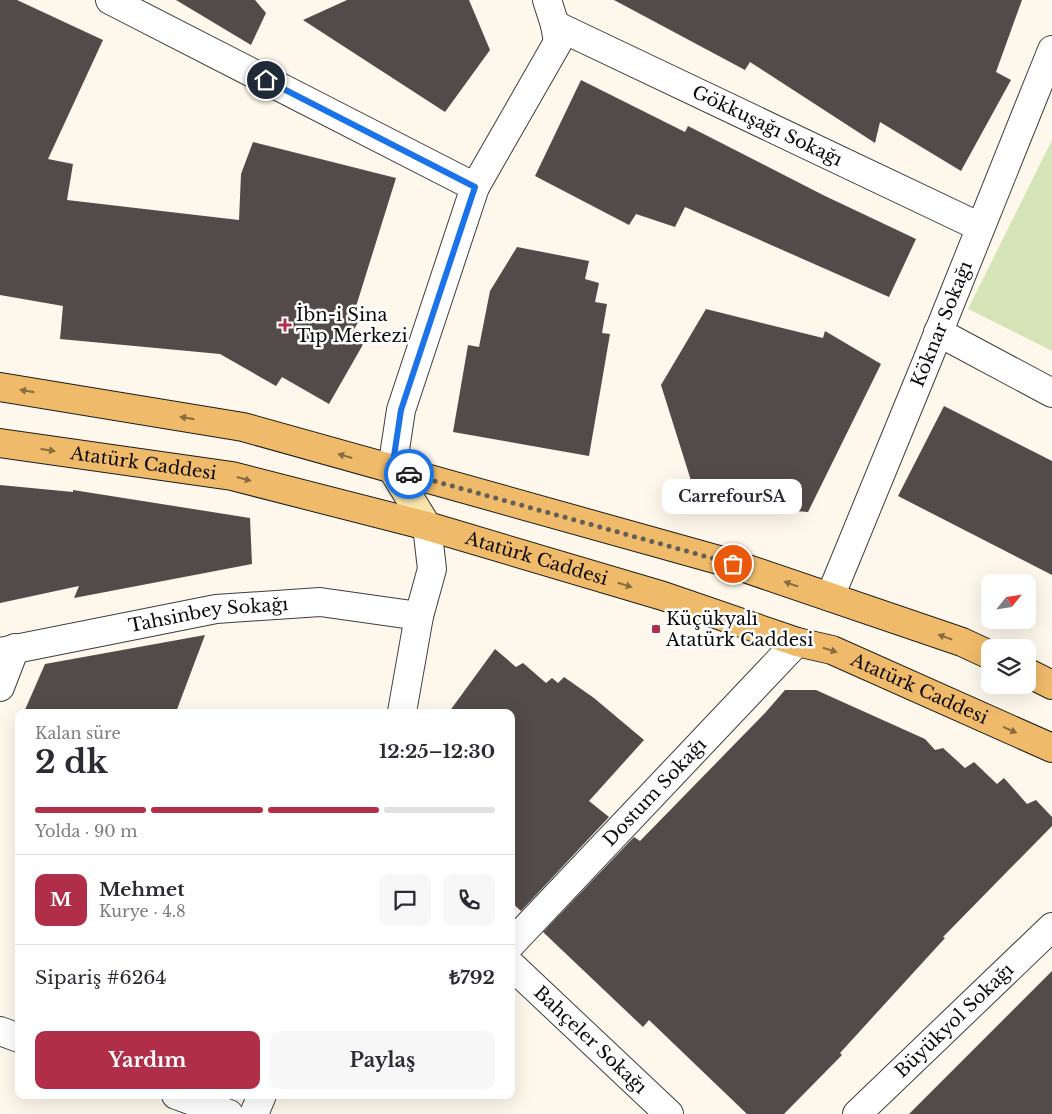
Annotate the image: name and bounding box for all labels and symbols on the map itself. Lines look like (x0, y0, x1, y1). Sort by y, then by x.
pin (245, 59, 287, 101)
street label: Gökkuşağı Sokağı (689, 81, 846, 171)
street label: Köknar Sokağı (907, 258, 977, 390)
place label: İbn-i Sina Tıp Merkezi (296, 303, 408, 347)
marker: İbn-i Sina Tıp Merkezi (278, 318, 292, 332)
one-way arrow (19, 387, 35, 395)
one-way arrow (179, 413, 195, 421)
street label: Atatürk Caddesi (68, 442, 218, 485)
one-way arrow (41, 446, 57, 454)
courier (384, 449, 434, 499)
one-way arrow (337, 451, 352, 459)
one-way arrow (236, 475, 251, 483)
callout: CarrefourSA (663, 479, 803, 514)
street label: Atatürk Caddesi (462, 527, 610, 590)
pin (712, 543, 754, 585)
north arrow (981, 574, 1036, 629)
one-way arrow (784, 580, 799, 587)
one-way arrow (618, 582, 633, 590)
street label: Tahsinbey Sokağı (127, 593, 289, 637)
place label: Küçükyalı Atatürk Caddesi (665, 608, 813, 651)
marker: Küçükyalı Atatürk Caddesi (650, 623, 662, 635)
one-way arrow (937, 632, 952, 640)
one-way arrow (823, 646, 838, 654)
street label: Atatürk Caddesi (847, 648, 991, 729)
one-way arrow (1003, 725, 1018, 734)
street label: Dostum Sokağı (598, 734, 711, 851)
street label: Büyükyol Sokağı (891, 959, 1018, 1082)
street label: Bahçeler Sokağı (529, 981, 651, 1098)

